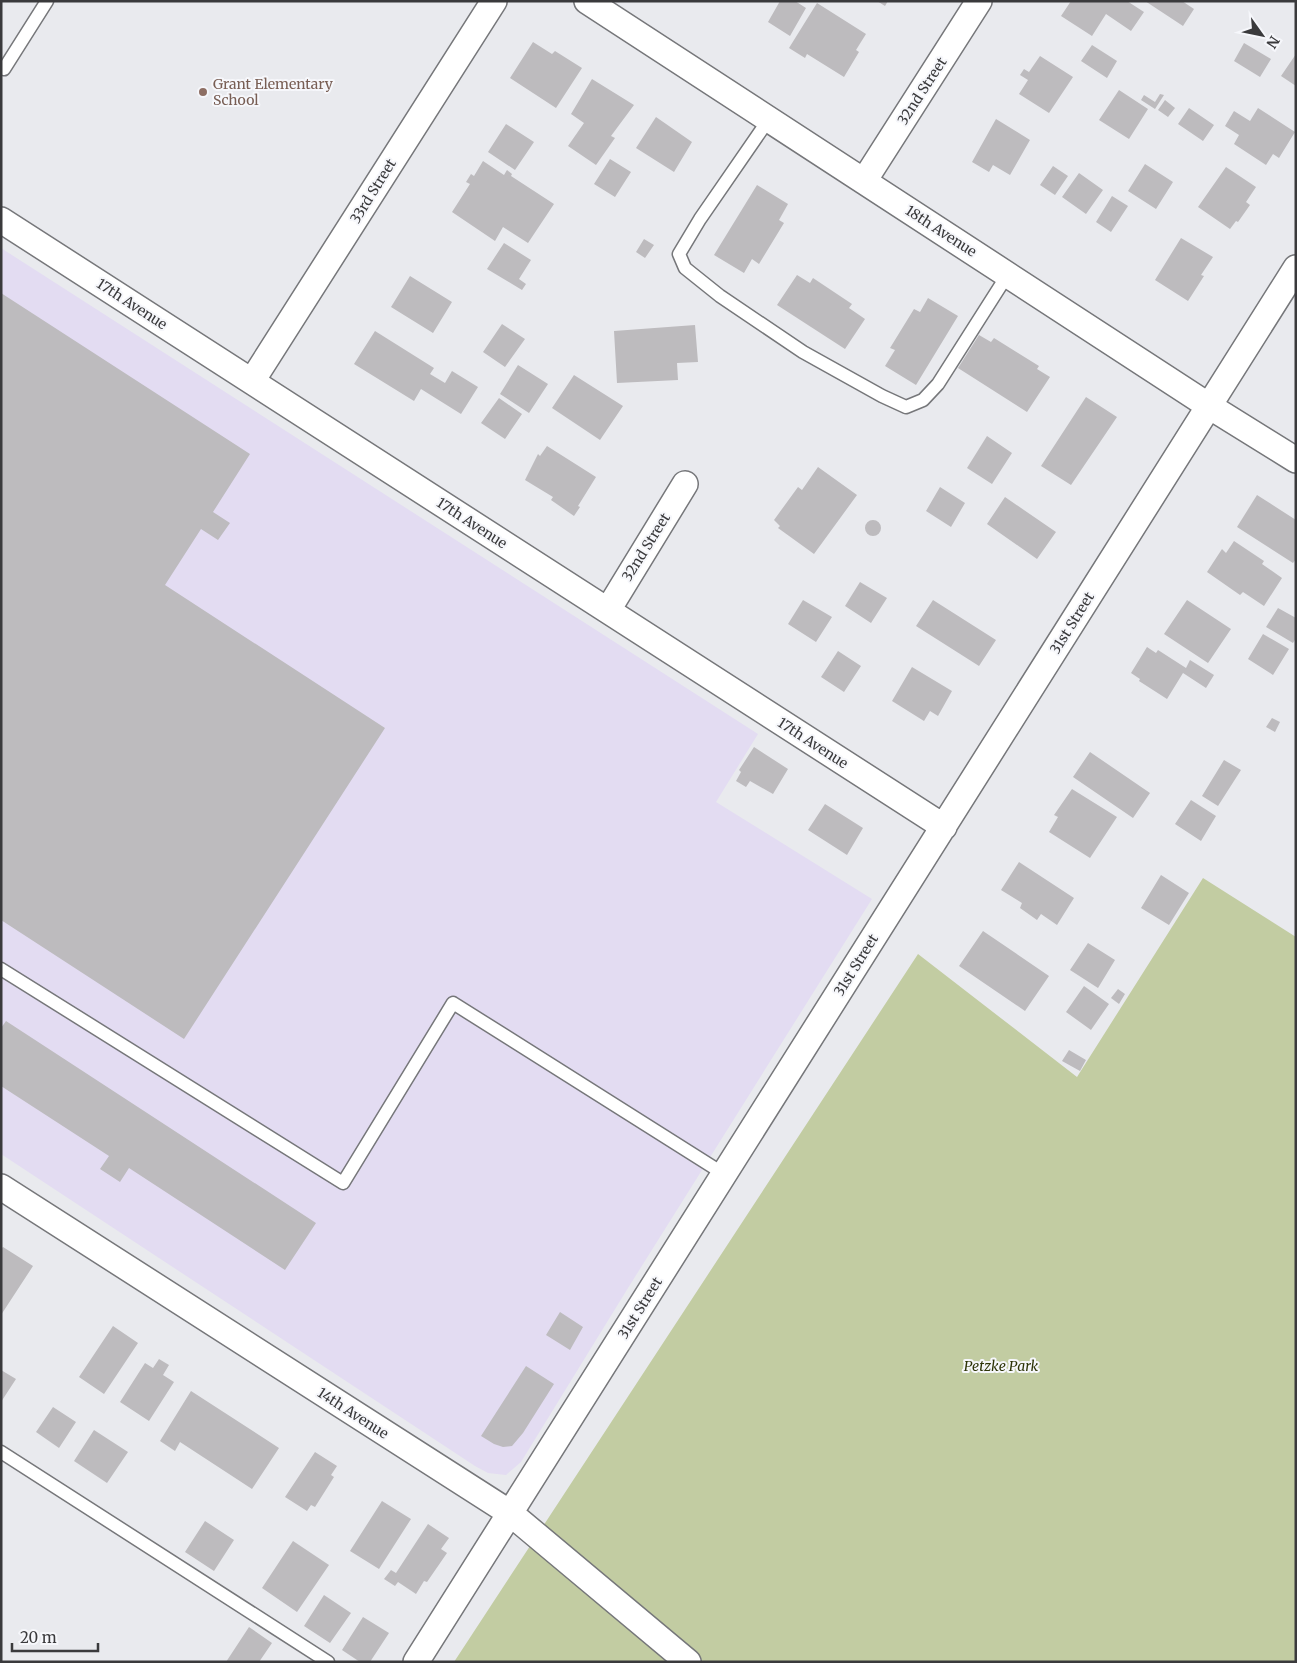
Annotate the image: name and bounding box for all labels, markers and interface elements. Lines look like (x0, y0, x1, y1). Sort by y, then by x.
north arrow (1237, 10, 1287, 60)
text: N (1262, 33, 1283, 52)
street label: 32nd Street (894, 53, 951, 128)
place label: Grant Elementary School (213, 75, 334, 109)
marker: Grant Elementary School (197, 86, 209, 98)
street label: 33rd Street (346, 155, 400, 227)
street label: 18th Avenue (902, 201, 980, 261)
street label: 17th Avenue (93, 275, 171, 333)
street label: 17th Avenue (433, 494, 511, 552)
street label: 32nd Street (618, 509, 674, 584)
street label: 31st Street (1046, 588, 1098, 657)
street label: 17th Avenue (774, 714, 852, 772)
street label: 31st Street (830, 930, 882, 999)
street label: 31st Street (614, 1273, 666, 1342)
park label: Petzke Park (964, 1357, 1039, 1375)
street label: 14th Avenue (314, 1383, 392, 1443)
scale bar (12, 1620, 99, 1652)
text: 20 m (20, 1628, 57, 1647)

